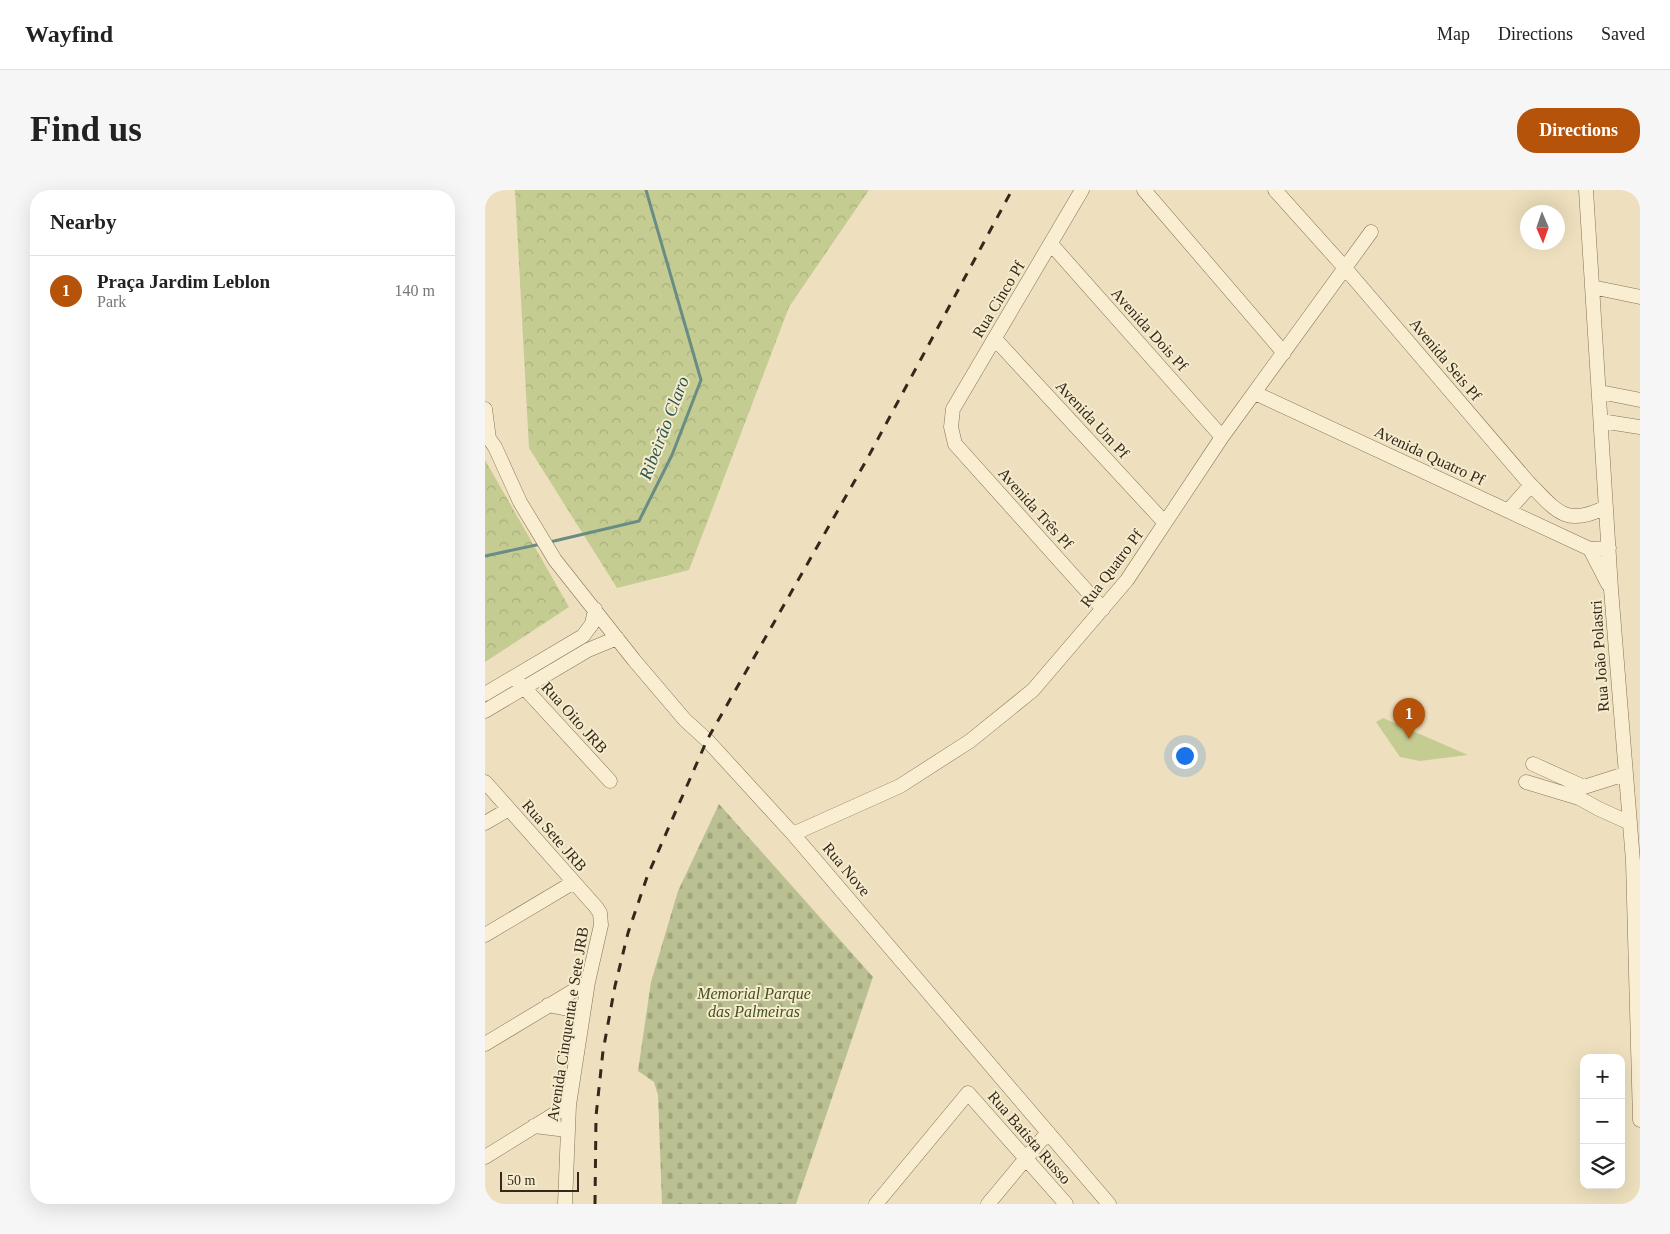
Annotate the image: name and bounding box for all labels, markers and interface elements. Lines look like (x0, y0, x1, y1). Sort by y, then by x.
text: Wayfind (25, 21, 113, 47)
text: Map (1437, 24, 1470, 44)
text: Directions (1498, 24, 1573, 44)
text: Saved (1601, 24, 1645, 44)
button: Directions (1517, 108, 1640, 153)
text: Find us (30, 110, 142, 149)
north arrow (1520, 205, 1565, 250)
text: Nearby (50, 210, 117, 234)
street label: Rua Cinco Pf (969, 257, 1028, 341)
text: Praça Jardim Leblon (97, 271, 270, 292)
text: 1 (62, 282, 70, 299)
text: 140 m (395, 282, 435, 299)
street label: Avenida Dois Pf (1108, 284, 1192, 375)
text: Park (97, 293, 126, 310)
street label: Avenida Seis Pf (1406, 315, 1485, 404)
water label: Ribeirão Claro (635, 374, 693, 483)
street label: Avenida Um Pf (1053, 377, 1133, 462)
street label: Avenida Quatro Pf (1372, 422, 1488, 489)
street label: Avenida Três Pf (995, 464, 1077, 553)
street label: Rua Quatro Pf (1077, 526, 1146, 610)
street label: Rua João Polastri (1587, 599, 1612, 712)
street label: Rua Oito JRB (538, 678, 611, 756)
pin: 1 (1393, 698, 1425, 739)
your location (1172, 743, 1198, 769)
street label: Rua Sete JRB (519, 796, 590, 874)
street label: Rua Nove (819, 839, 874, 899)
street label: Avenida Cinquenta e Sete JRB (544, 925, 592, 1123)
park label: Memorial Parque das Palmeiras (696, 985, 811, 1020)
map controls (1580, 1054, 1625, 1189)
button: + (1580, 1054, 1625, 1099)
street label: Rua Batista Russo (985, 1087, 1075, 1187)
button: − (1580, 1099, 1625, 1144)
button: layers (1580, 1144, 1625, 1189)
scale bar (500, 1169, 579, 1192)
text: 50 m (507, 1173, 535, 1188)

